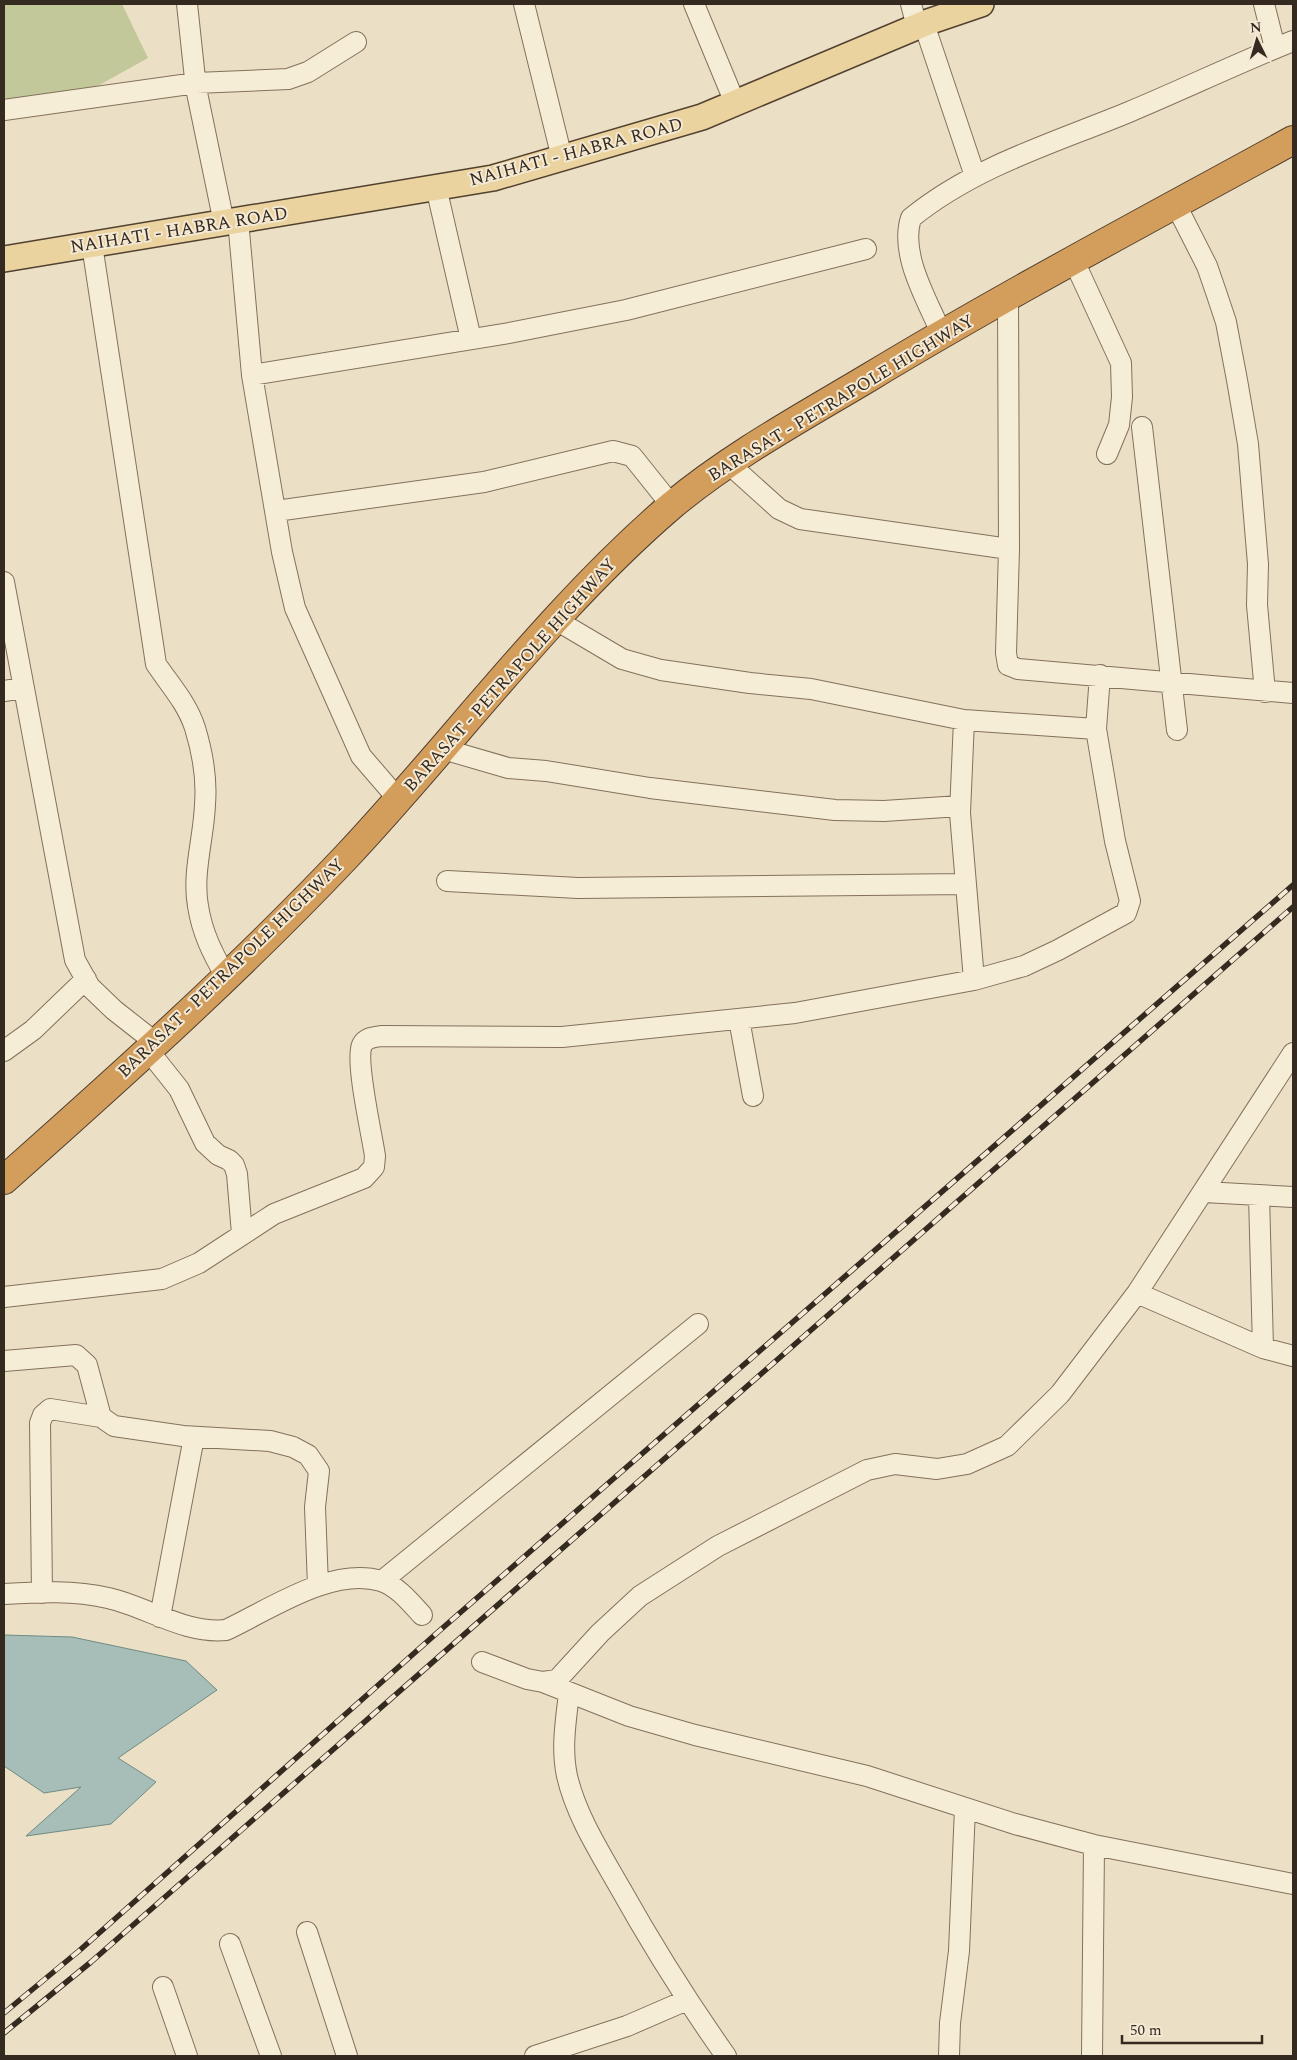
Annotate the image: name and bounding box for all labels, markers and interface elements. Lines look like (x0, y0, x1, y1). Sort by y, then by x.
north arrow (1232, 15, 1282, 65)
text: N (1249, 17, 1263, 39)
street label: NAIHATI - HABRA ROAD (466, 110, 686, 194)
street label: NAIHATI - HABRA ROAD (68, 199, 290, 261)
street label: BARASAT - PETRAPOLE HIGHWAY (703, 307, 979, 489)
street label: BARASAT - PETRAPOLE HIGHWAY (397, 552, 623, 798)
street label: BARASAT - PETRAPOLE HIGHWAY (111, 852, 351, 1084)
scale bar (1122, 2012, 1262, 2044)
text: 50 m (1130, 2019, 1162, 2042)

